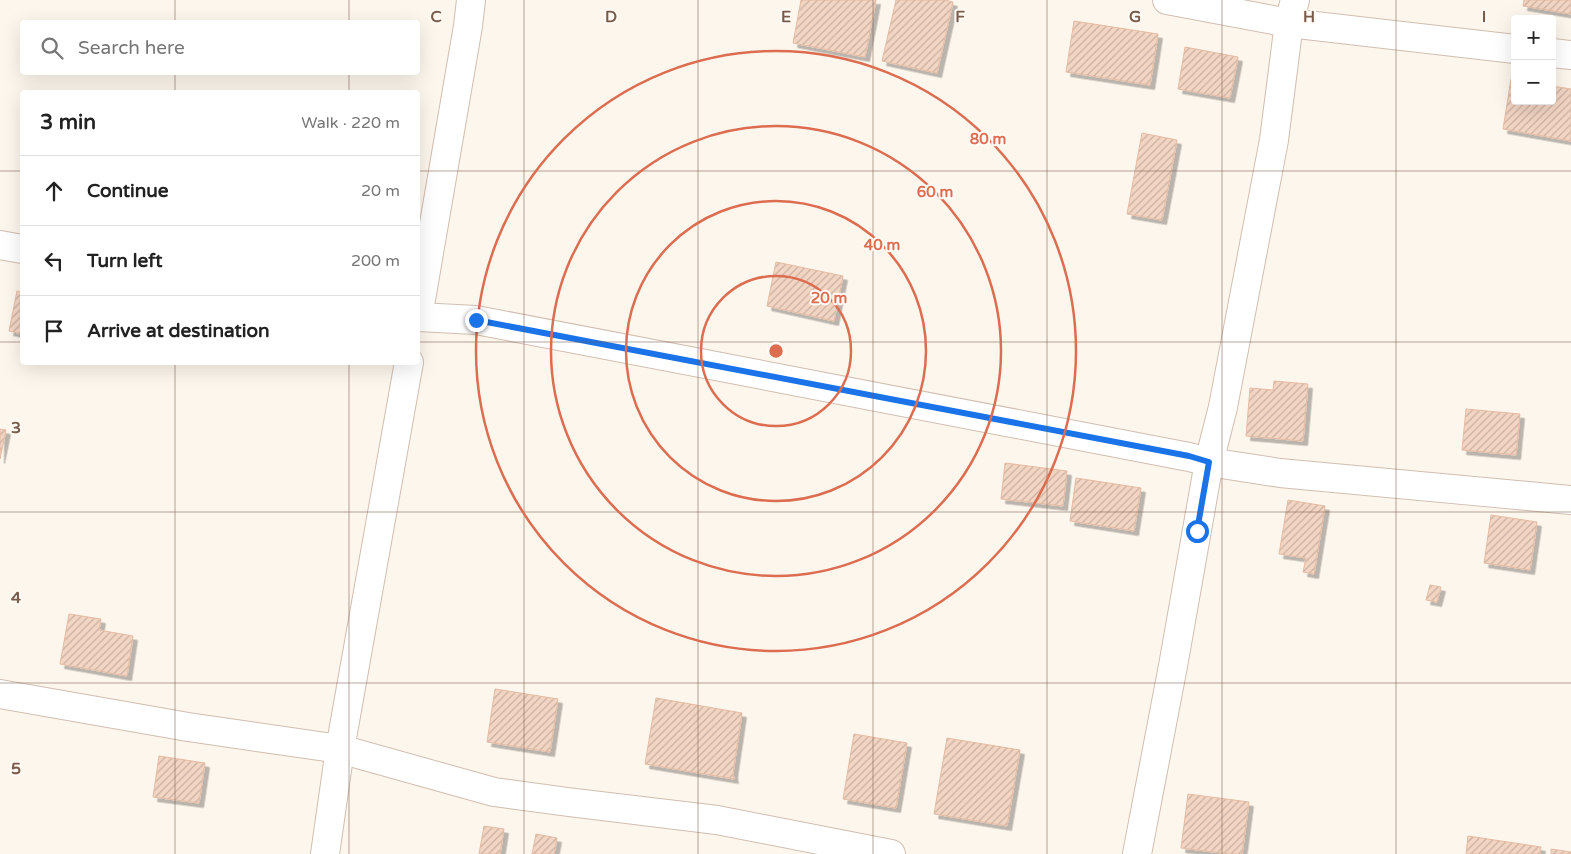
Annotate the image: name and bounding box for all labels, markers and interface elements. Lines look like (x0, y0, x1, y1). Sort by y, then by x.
text: C (430, 7, 442, 27)
text: D (605, 7, 617, 27)
text: E (781, 7, 791, 27)
text: F (955, 7, 965, 27)
text: G (1129, 7, 1141, 27)
text: H (1303, 7, 1315, 27)
text: I (1482, 7, 1486, 27)
map controls (1511, 15, 1556, 105)
button: + (1511, 15, 1556, 60)
search box (20, 20, 420, 75)
icon: search (38, 34, 66, 62)
text: Search here (78, 37, 185, 59)
button: − (1511, 60, 1556, 105)
text: 3 min (40, 110, 96, 135)
text: Walk · 220 m (301, 113, 400, 133)
text: 80 m (970, 130, 1006, 148)
icon: ahead (40, 177, 68, 205)
text: Continue (87, 180, 169, 202)
text: 20 m (361, 181, 400, 201)
text: 60 m (917, 183, 953, 201)
text: 40 m (864, 236, 900, 254)
icon: left (40, 247, 68, 275)
text: Turn left (87, 250, 163, 272)
text: 200 m (351, 251, 400, 271)
text: 20 m (811, 289, 847, 307)
route end (465, 309, 488, 332)
icon: arrive (40, 317, 68, 345)
text: Arrive at destination (87, 320, 270, 342)
centre of rings (767, 342, 785, 360)
text: 3 (11, 418, 21, 438)
route start (1186, 520, 1209, 543)
text: 4 (11, 588, 21, 608)
text: 5 (11, 759, 21, 779)

